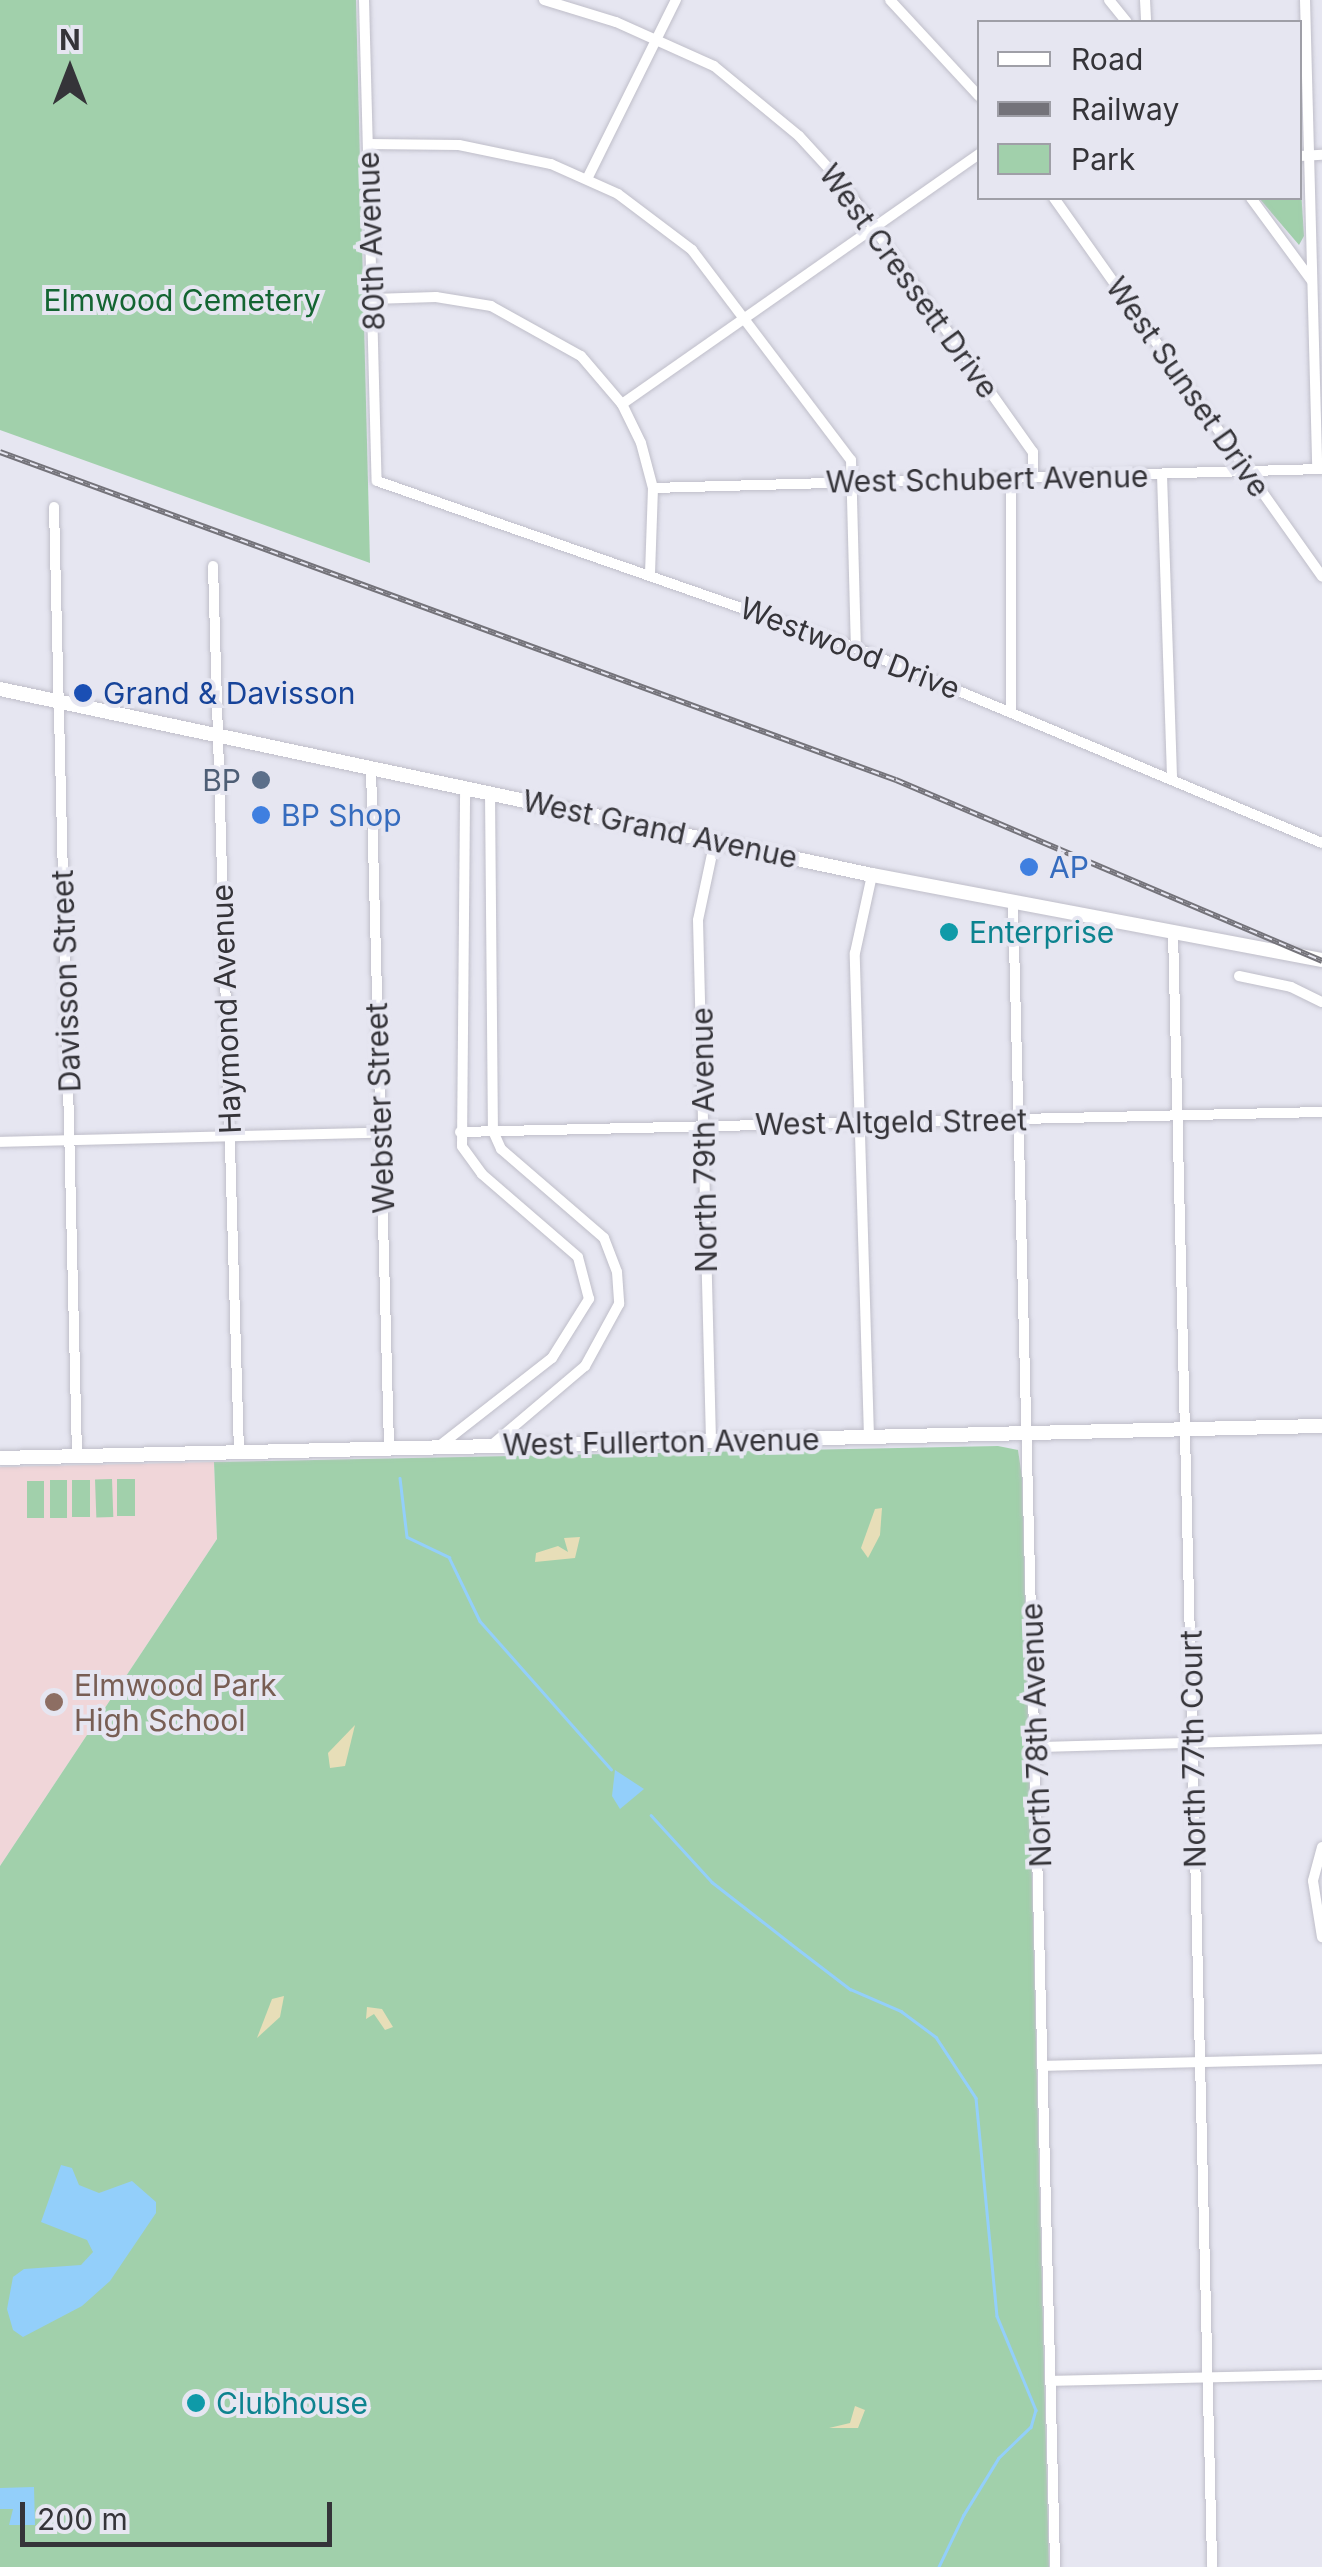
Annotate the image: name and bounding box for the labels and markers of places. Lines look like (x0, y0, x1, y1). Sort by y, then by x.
place label: Grand & Davisson (103, 675, 355, 711)
marker: Grand & Davisson (72, 682, 94, 704)
place label: BP (202, 762, 241, 798)
marker: BP (250, 769, 272, 791)
place label: BP Shop (281, 797, 402, 833)
marker: BP Shop (250, 804, 272, 826)
place label: AP (1049, 849, 1089, 885)
marker: AP (1018, 856, 1040, 878)
place label: Enterprise (969, 914, 1114, 950)
marker: Enterprise (938, 921, 960, 943)
place label: Elmwood Park High School (74, 1667, 277, 1738)
marker: Elmwood Park High School (43, 1691, 65, 1713)
place label: Clubhouse (216, 2385, 368, 2421)
marker: Clubhouse (185, 2392, 207, 2414)

